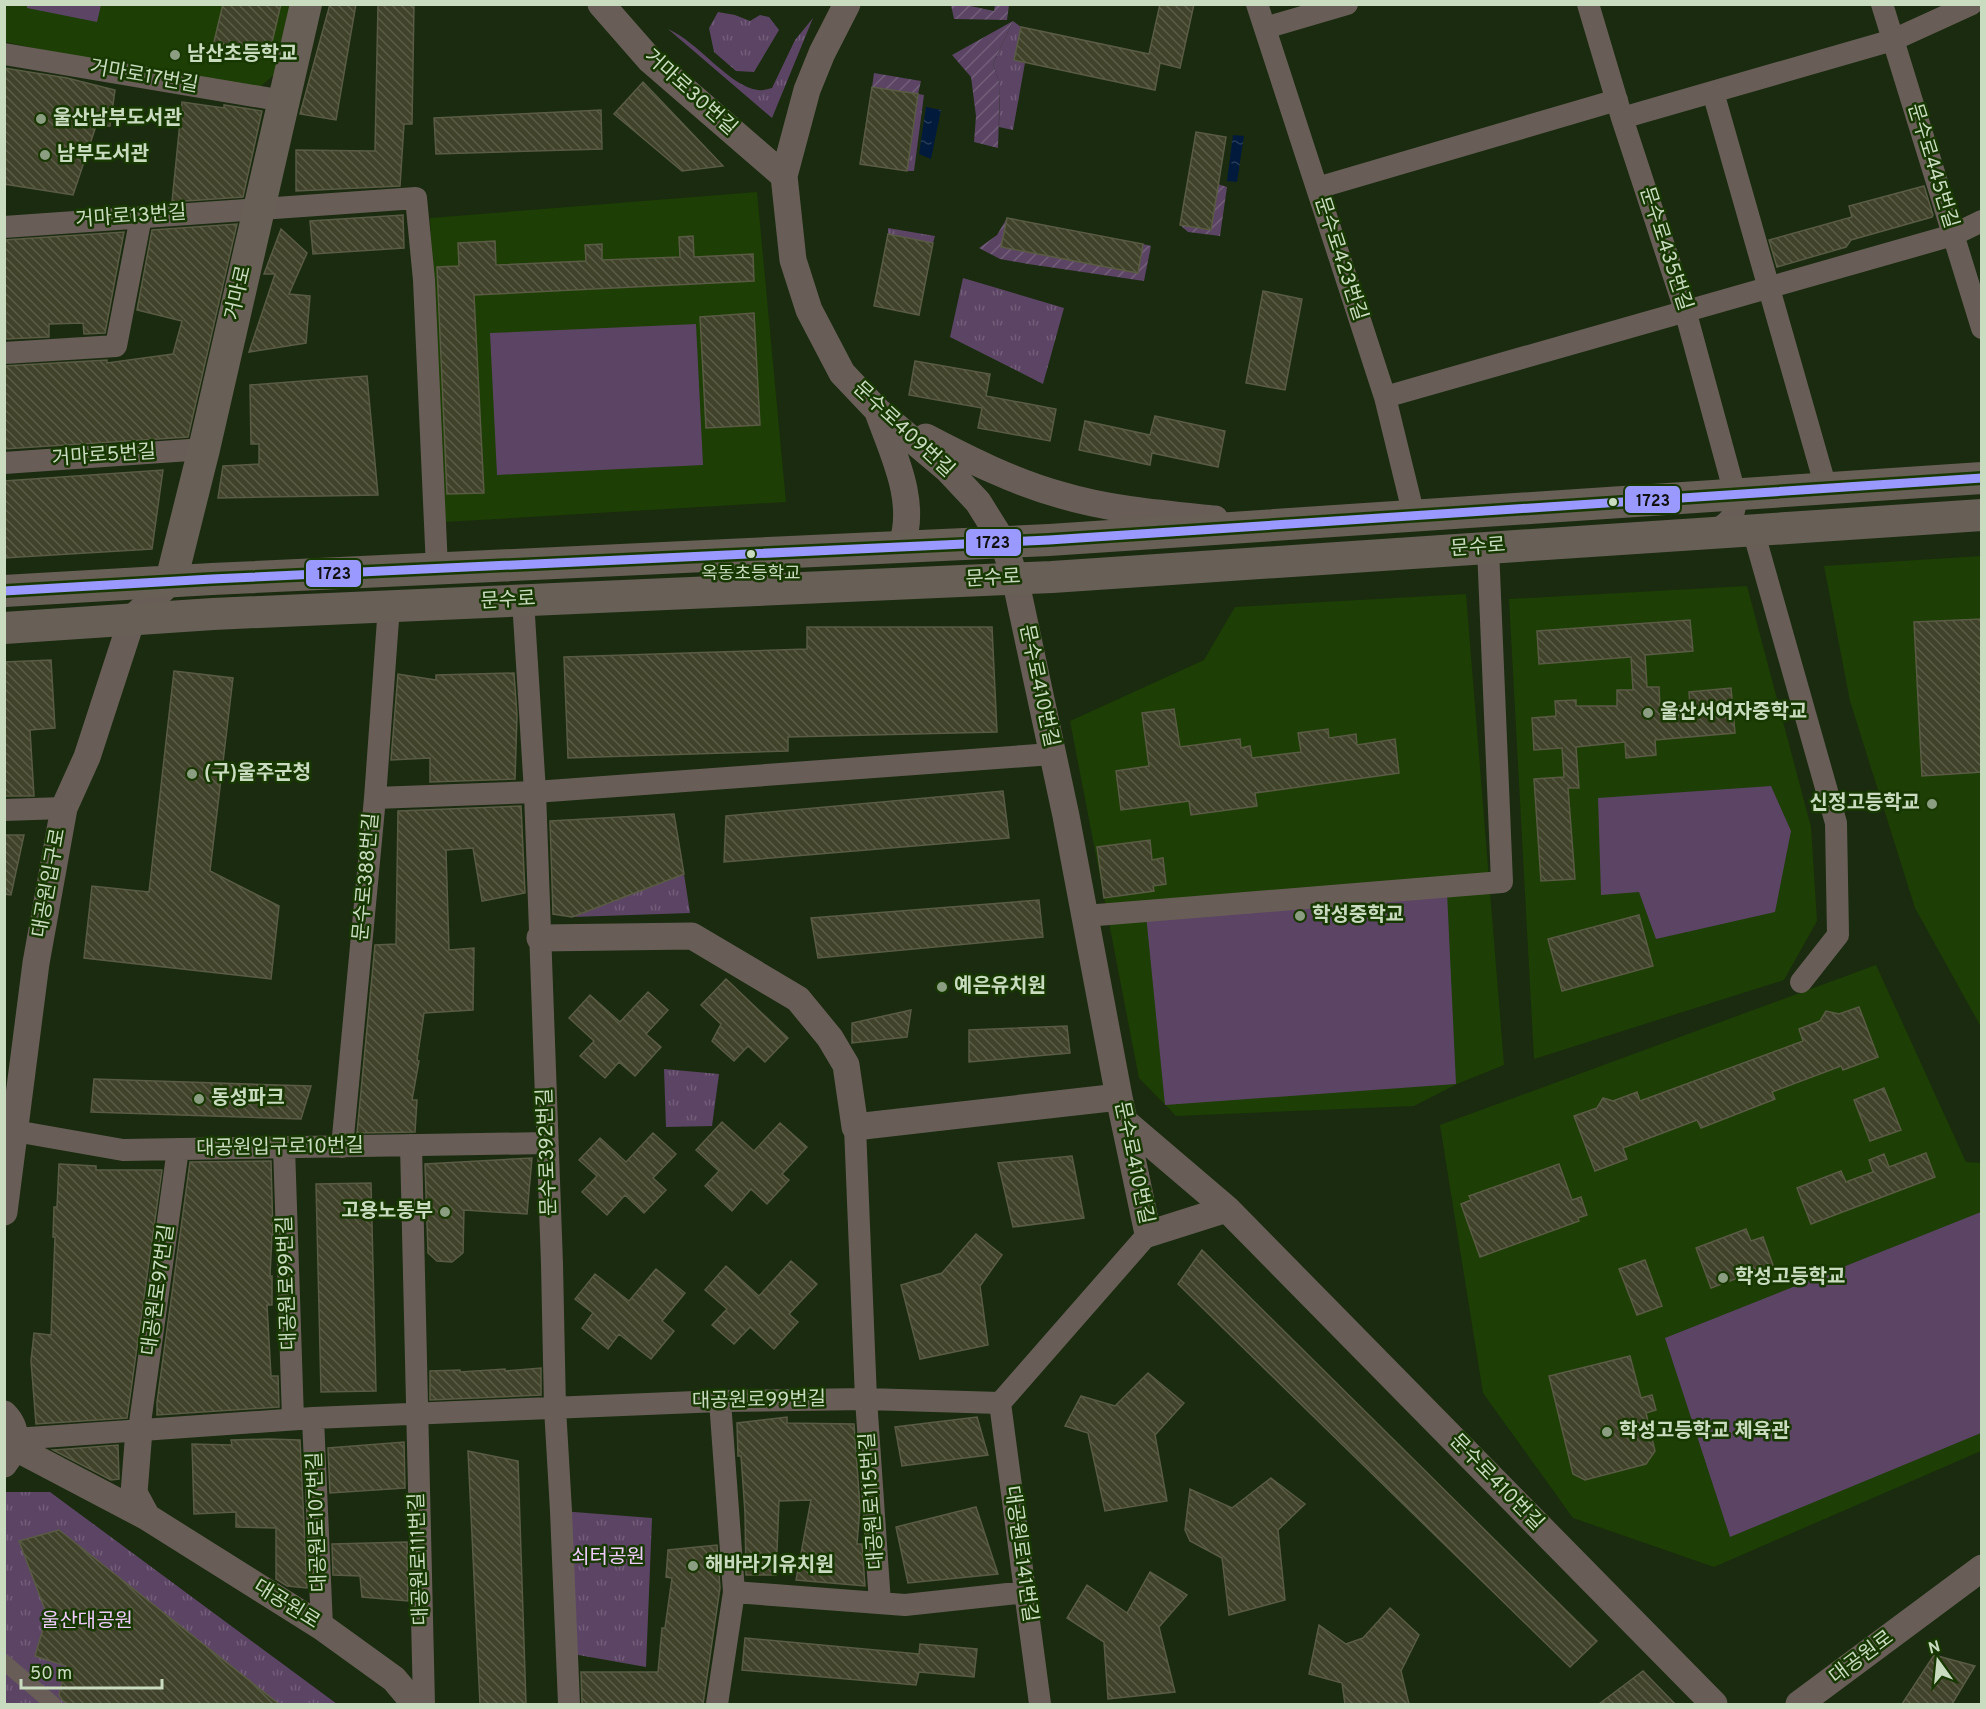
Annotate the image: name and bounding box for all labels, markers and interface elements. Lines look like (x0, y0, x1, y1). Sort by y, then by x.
place label: 남산초등학교 (187, 42, 297, 68)
street label: 거마로30번길 (638, 44, 742, 142)
marker: 남산초등학교 (168, 48, 182, 62)
street label: 거마로17번길 (88, 55, 200, 99)
street label: 문수로445번길 (1901, 100, 1963, 232)
place label: 울산남부도서관 (53, 106, 182, 132)
marker: 울산남부도서관 (34, 112, 48, 126)
place label: 남부도서관 (57, 142, 150, 168)
marker: 남부도서관 (38, 148, 52, 162)
street label: 문수로435번길 (1633, 184, 1697, 314)
street label: 문수로423번길 (1308, 194, 1372, 324)
street label: 거마로13번길 (74, 200, 188, 234)
street label: 거마로 (220, 263, 258, 323)
street label: 문수로409번길 (847, 376, 959, 484)
street label: 거마로5번길 (51, 439, 157, 473)
line badge: 1723 (1624, 485, 1681, 514)
text: 1723 (1636, 492, 1670, 512)
unlabelled marker (1607, 496, 1619, 508)
line badge: 1723 (965, 528, 1022, 557)
street label: 문수로 (1450, 533, 1506, 563)
text: 1723 (976, 534, 1010, 554)
marker: 옥동초등학교 (745, 548, 757, 560)
line badge: 1723 (305, 559, 362, 588)
place label: 옥동초등학교 (701, 563, 801, 586)
text: 1723 (317, 565, 351, 585)
street label: 문수로 (965, 565, 1021, 593)
street label: 문수로 (480, 587, 536, 615)
street label: 문수로410번길 (1012, 622, 1064, 750)
place label: 울산서여자중학교 (1660, 700, 1807, 726)
marker: 울산서여자중학교 (1641, 706, 1655, 720)
place label: (구)울주군청 (204, 761, 311, 787)
marker: (구)울주군청 (185, 767, 199, 781)
place label: 신정고등학교 (1810, 791, 1920, 817)
marker: 신정고등학교 (1925, 797, 1939, 811)
street label: 문수로388번길 (348, 812, 386, 942)
street label: 대공원입구로 (28, 826, 72, 940)
place label: 학성중학교 (1312, 903, 1404, 929)
marker: 학성중학교 (1293, 909, 1307, 923)
place label: 예은유치원 (954, 974, 1046, 1000)
marker: 예은유치원 (935, 980, 949, 994)
place label: 동성파크 (211, 1086, 285, 1112)
street label: 문수로392번길 (533, 1088, 563, 1216)
marker: 동성파크 (192, 1092, 206, 1106)
street label: 문수로410번길 (1107, 1099, 1159, 1227)
street label: 대공원입구로10번길 (196, 1134, 364, 1162)
place label: 고용노동부 (341, 1199, 433, 1225)
marker: 고용노동부 (438, 1205, 452, 1219)
street label: 대공원로99번길 (273, 1215, 303, 1351)
street label: 대공원로97번길 (137, 1223, 181, 1357)
place label: 학성고등학교 (1735, 1265, 1845, 1291)
marker: 학성고등학교 (1716, 1271, 1730, 1285)
street label: 대공원로99번길 (692, 1387, 826, 1415)
place label: 학성고등학교 체육관 (1619, 1419, 1790, 1445)
marker: 학성고등학교 체육관 (1600, 1425, 1614, 1439)
street label: 문수로410번길 (1443, 1429, 1549, 1537)
street label: 대공원로115번길 (855, 1431, 891, 1571)
street label: 대공원로107번길 (303, 1451, 333, 1593)
street label: 대공원로141번길 (998, 1484, 1042, 1624)
street label: 대공원로111번길 (405, 1492, 435, 1626)
park label: 쇠터공원 (571, 1545, 645, 1571)
place label: 해바라기유치원 (705, 1553, 834, 1579)
marker: 해바라기유치원 (686, 1559, 700, 1573)
street label: 대공원로 (248, 1574, 324, 1636)
park label: 울산대공원 (41, 1609, 133, 1635)
street label: 대공원로 (1825, 1625, 1899, 1691)
north arrow (1908, 1631, 1968, 1691)
text: N (1926, 1637, 1943, 1660)
scale bar (21, 1652, 162, 1690)
text: 50 m (30, 1663, 72, 1686)

